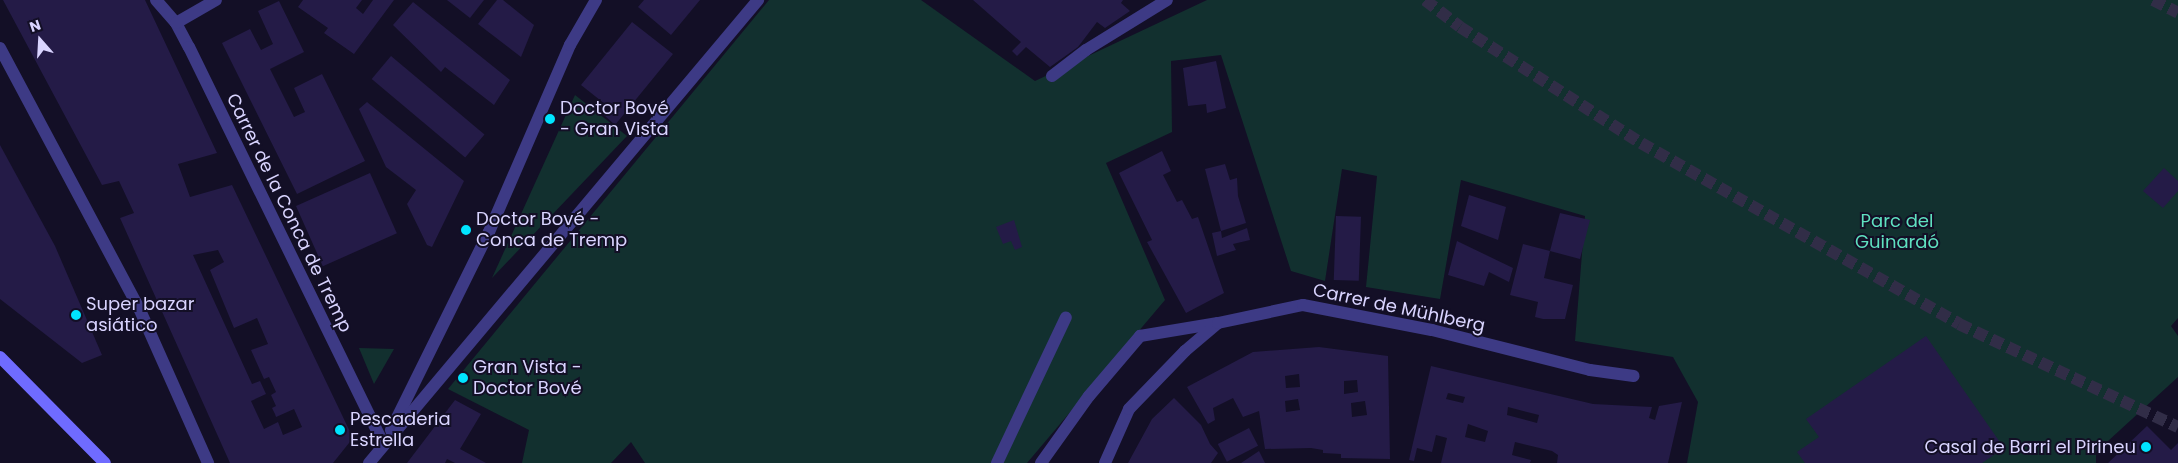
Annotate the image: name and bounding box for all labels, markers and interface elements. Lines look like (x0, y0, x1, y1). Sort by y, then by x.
north arrow (15, 15, 65, 65)
text: N (27, 15, 43, 37)
street label: Carrer de la Conca de Tremp (222, 90, 356, 336)
place label: Doctor Bové - Gran Vista (560, 98, 669, 140)
marker: Doctor Bové - Gran Vista (544, 113, 556, 125)
place label: Doctor Bové - Conca de Tremp (476, 209, 627, 252)
park label: Parc del Guinardó (1855, 211, 1939, 253)
marker: Doctor Bové - Conca de Tremp (460, 224, 472, 236)
street label: Carrer de Mühlberg (1311, 279, 1487, 337)
place label: Super bazar asiático (86, 294, 194, 336)
marker: Super bazar asiático (70, 309, 82, 321)
place label: Gran Vista - Doctor Bové (473, 357, 582, 399)
marker: Gran Vista - Doctor Bové (457, 372, 469, 384)
place label: Pescaderia Estrella (350, 409, 451, 452)
marker: Pescaderia Estrella (334, 424, 346, 436)
place label: Casal de Barri el Pirineu (1925, 436, 2136, 458)
marker: Casal de Barri el Pirineu (2140, 441, 2152, 453)

